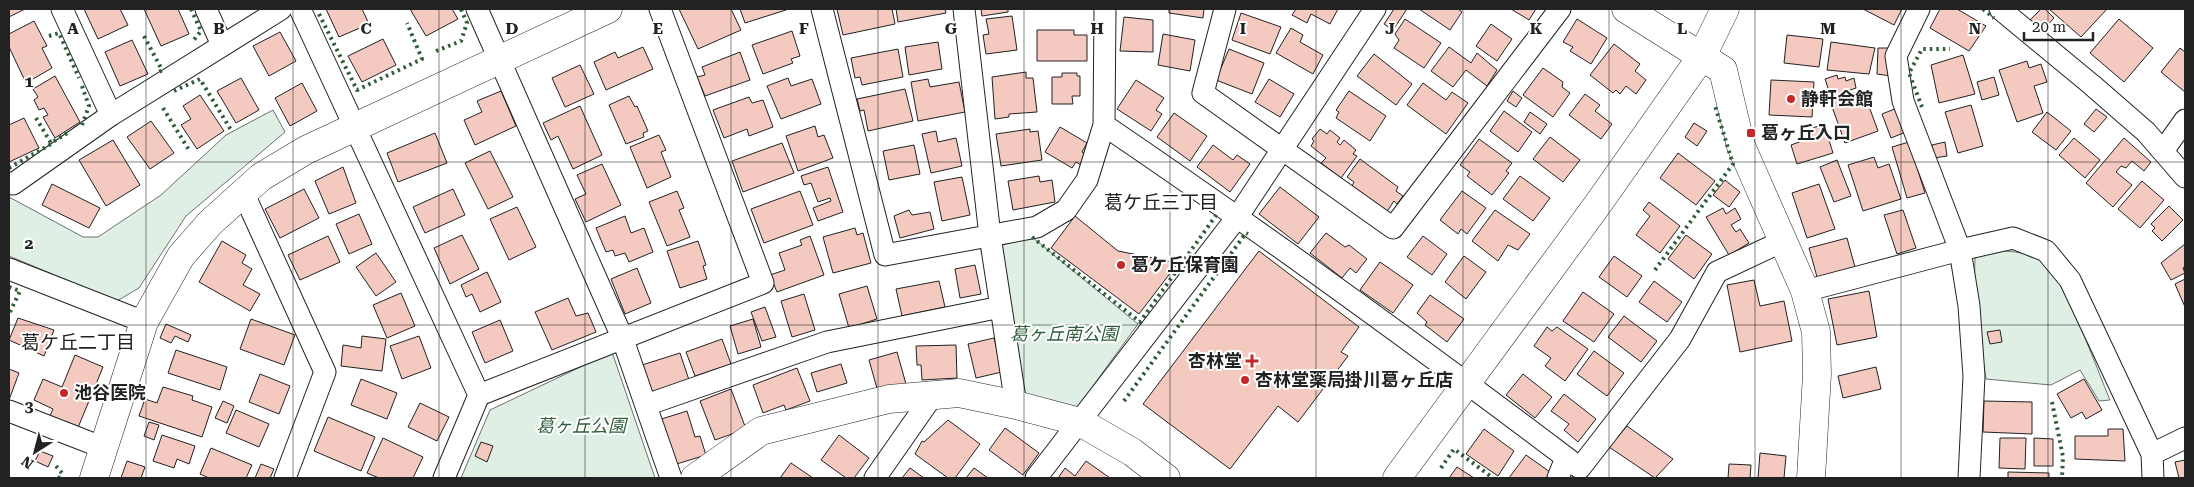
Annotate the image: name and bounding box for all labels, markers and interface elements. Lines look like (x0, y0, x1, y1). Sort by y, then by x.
scale bar (2024, 10, 2093, 42)
text: 20 m (2032, 18, 2067, 36)
text: A (67, 19, 79, 38)
text: B (213, 19, 225, 38)
text: C (360, 19, 372, 38)
text: D (506, 19, 519, 38)
text: E (653, 19, 663, 38)
text: F (799, 19, 809, 38)
text: G (945, 19, 958, 38)
text: H (1090, 19, 1104, 38)
text: I (1240, 19, 1246, 38)
text: J (1385, 19, 1395, 38)
text: K (1530, 19, 1543, 38)
text: L (1677, 19, 1687, 38)
text: M (1820, 19, 1836, 38)
text: N (1969, 19, 1981, 38)
text: 1 (25, 72, 34, 91)
place label: 静軒会館 (1801, 88, 1873, 109)
marker: 静軒会館 (1785, 93, 1797, 105)
place label: 葛ヶ丘入口 (1761, 122, 1851, 143)
marker: 葛ヶ丘入口 (1745, 127, 1757, 139)
district label: 葛ケ丘三丁目 (1104, 191, 1218, 214)
text: 2 (25, 234, 34, 253)
place label: 葛ケ丘保育園 (1131, 254, 1239, 275)
marker: 葛ケ丘保育園 (1115, 259, 1127, 271)
park label: 葛ヶ丘南公園 (1010, 323, 1121, 344)
district label: 葛ケ丘二丁目 (21, 331, 135, 354)
place label: 杏林堂 (1188, 350, 1242, 371)
marker: 杏林堂 (1246, 355, 1258, 367)
place label: 杏林堂薬局掛川葛ヶ丘店 (1255, 369, 1453, 390)
marker: 杏林堂薬局掛川葛ヶ丘店 (1239, 374, 1251, 386)
place label: 池谷医院 (74, 382, 146, 403)
marker: 池谷医院 (58, 387, 70, 399)
text: 3 (25, 397, 34, 416)
park label: 葛ヶ丘公園 (536, 415, 629, 436)
north arrow (10, 427, 60, 477)
text: N (18, 453, 36, 472)

